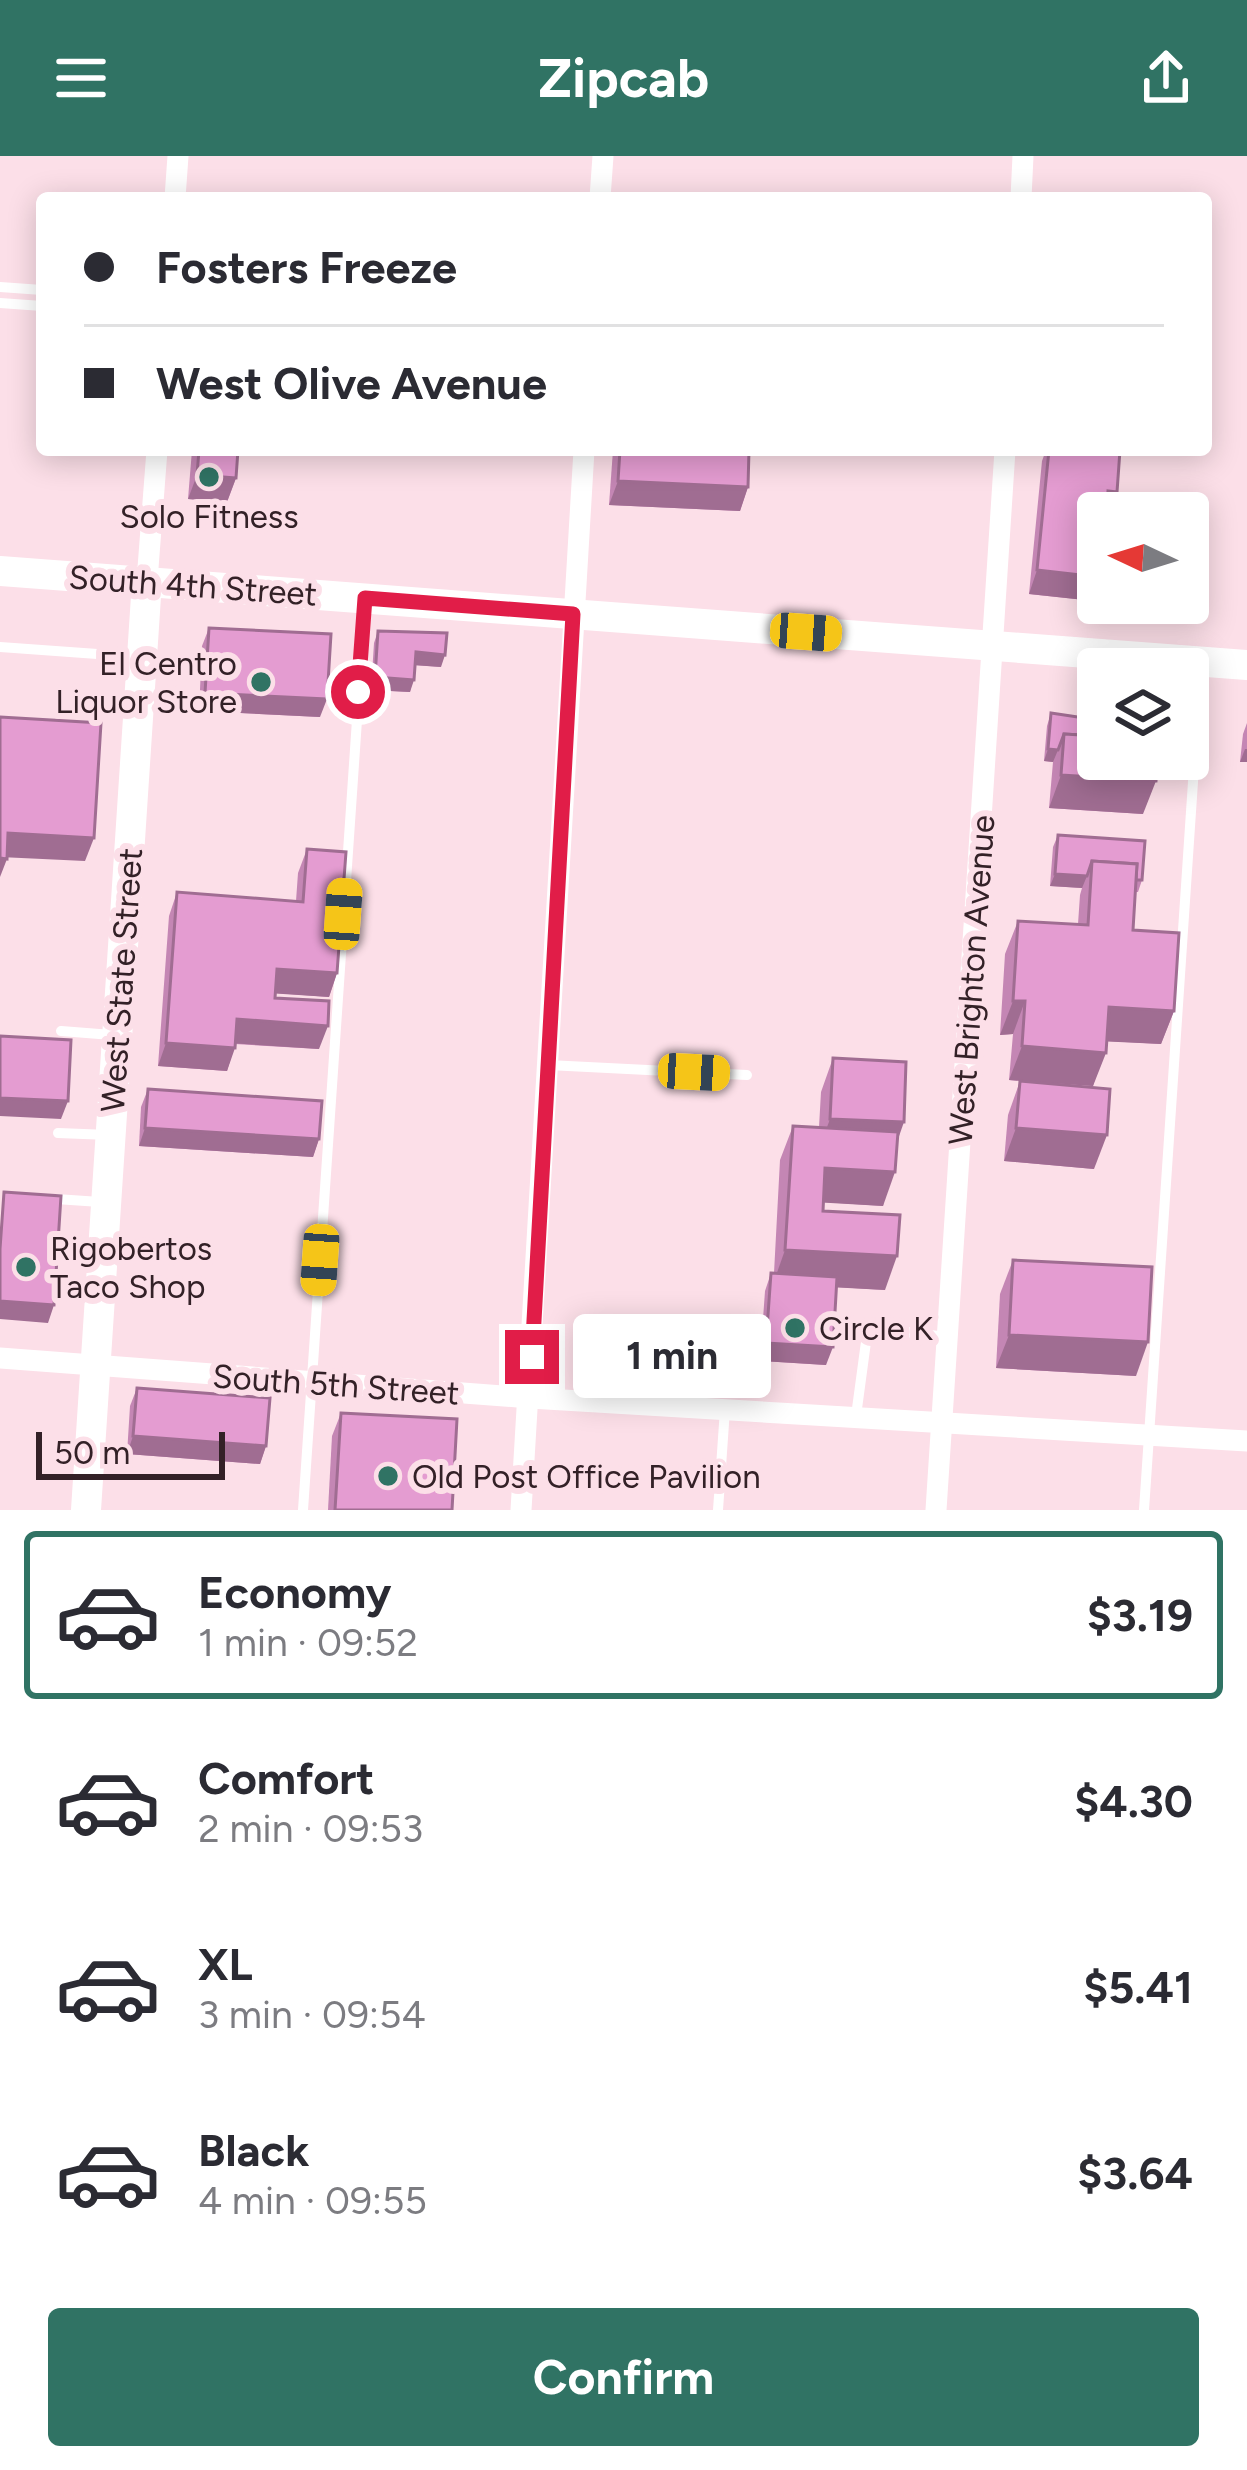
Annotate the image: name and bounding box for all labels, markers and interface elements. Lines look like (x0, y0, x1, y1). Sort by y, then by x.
icon: menu (48, 45, 114, 111)
icon: share (1133, 45, 1199, 111)
text: Zipcab (538, 46, 709, 111)
text: Fosters Freeze (156, 240, 457, 294)
text: West Olive Avenue (156, 356, 547, 410)
marker: Solo Fitness (196, 464, 222, 490)
north arrow (1077, 492, 1209, 624)
map controls (1077, 492, 1209, 780)
place label: Solo Fitness (119, 497, 299, 536)
street label: South 4th Street (68, 557, 318, 614)
car (769, 612, 843, 652)
place label: El Centro Liquor Store (55, 644, 237, 721)
button: layers (1077, 648, 1209, 780)
route start (331, 665, 385, 719)
marker: El Centro Liquor Store (248, 669, 274, 695)
street label: West Brighton Avenue (941, 814, 1002, 1146)
street label: West State Street (93, 847, 150, 1113)
car (323, 877, 363, 951)
car (657, 1052, 731, 1092)
car (300, 1223, 340, 1297)
place label: Rigobertos Taco Shop (50, 1229, 212, 1306)
marker: Rigobertos Taco Shop (13, 1254, 39, 1280)
place label: Circle K (819, 1309, 933, 1348)
callout: 1 min (574, 1315, 772, 1399)
marker: Circle K (782, 1315, 808, 1341)
route end (505, 1330, 559, 1384)
text: 1 min (626, 1332, 718, 1379)
street label: South 5th Street (211, 1356, 461, 1413)
scale bar (36, 1426, 225, 1479)
text: 50 m (54, 1433, 130, 1472)
place label: Old Post Office Pavilion (412, 1457, 761, 1496)
marker: Old Post Office Pavilion (375, 1463, 401, 1489)
icon: car (54, 1561, 162, 1669)
text: Economy (198, 1565, 391, 1619)
text: $3.19 (1087, 1588, 1193, 1642)
text: 1 min · 09:52 (198, 1619, 418, 1666)
icon: car (54, 1747, 162, 1855)
text: Comfort (198, 1751, 374, 1805)
text: $4.30 (1074, 1774, 1193, 1828)
text: 2 min · 09:53 (198, 1805, 423, 1852)
icon: car (54, 1933, 162, 2041)
text: XL (198, 1937, 253, 1991)
text: $5.41 (1083, 1960, 1193, 2014)
text: 3 min · 09:54 (198, 1991, 426, 2038)
icon: car (54, 2119, 162, 2227)
text: Black (198, 2123, 309, 2177)
text: $3.64 (1077, 2146, 1193, 2200)
text: 4 min · 09:55 (198, 2177, 427, 2224)
button: Confirm (48, 2308, 1199, 2446)

